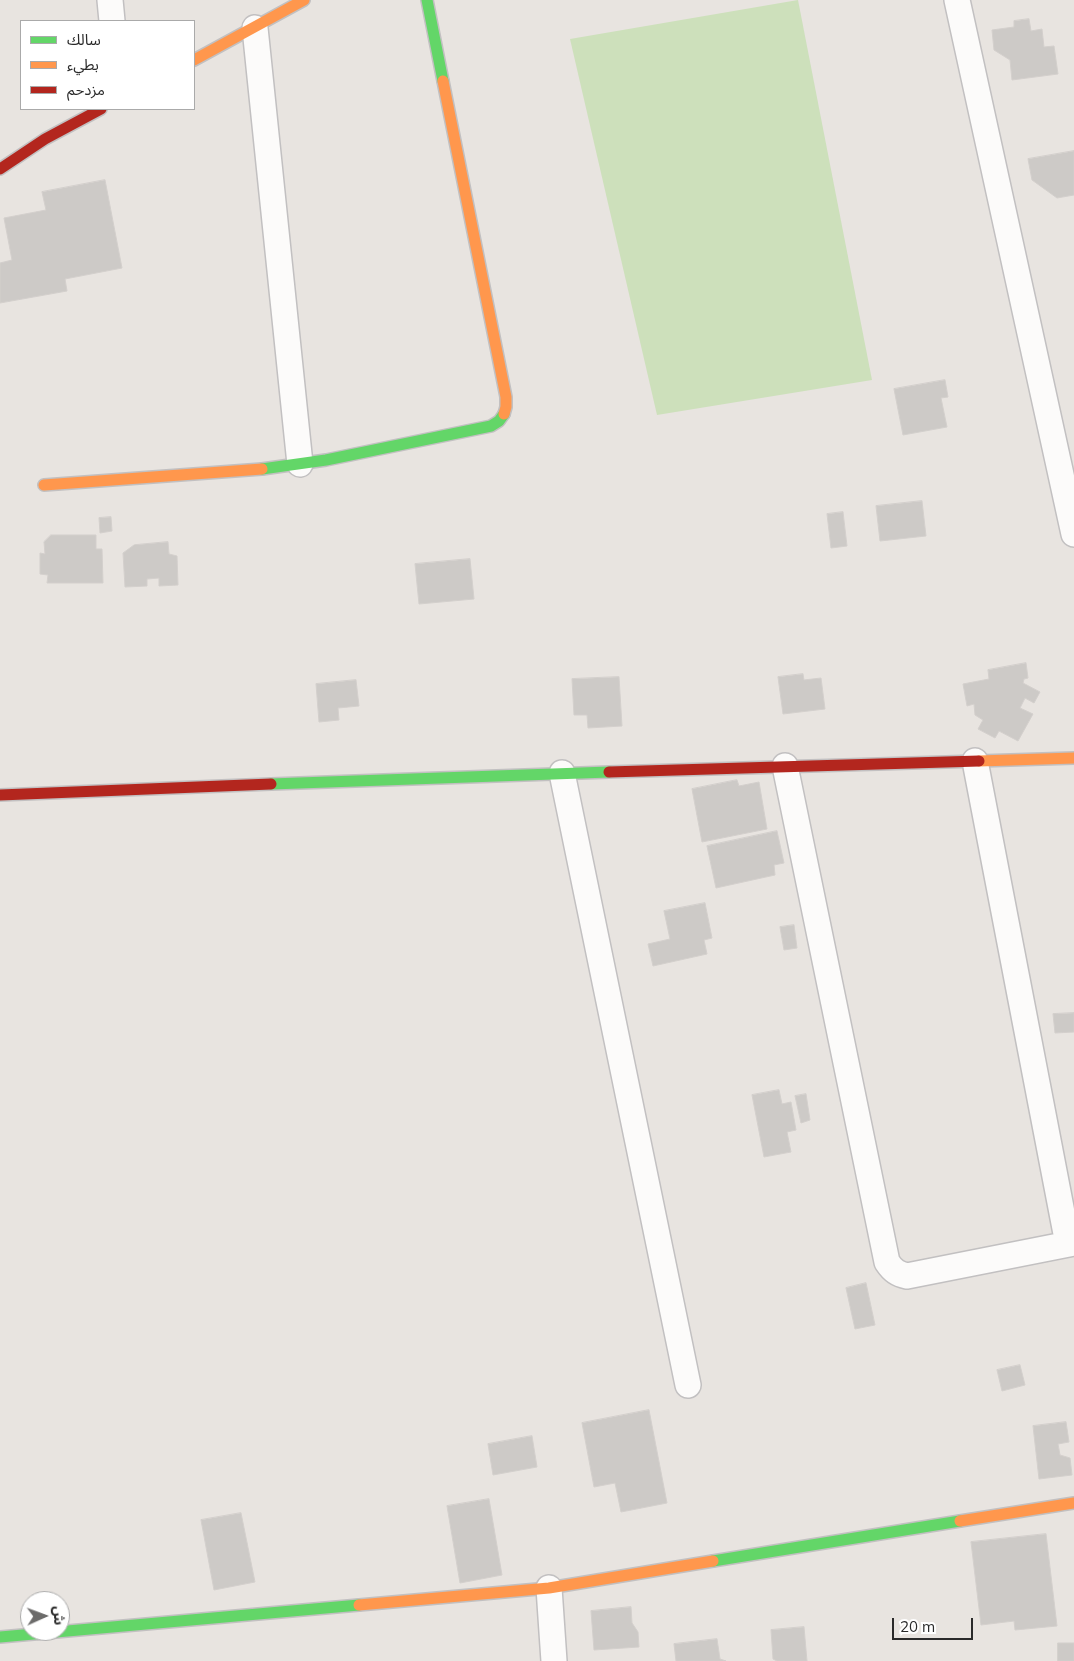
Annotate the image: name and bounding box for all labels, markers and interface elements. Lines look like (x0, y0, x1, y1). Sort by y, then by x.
legend (20, 20, 195, 110)
text: سالك (67, 30, 101, 49)
text: بطيء (67, 55, 99, 74)
text: مزدحم (67, 80, 105, 99)
north arrow (20, 1591, 70, 1641)
text: ش (50, 1606, 68, 1625)
scale bar (894, 1608, 975, 1640)
text: 20 m (900, 1617, 935, 1636)

